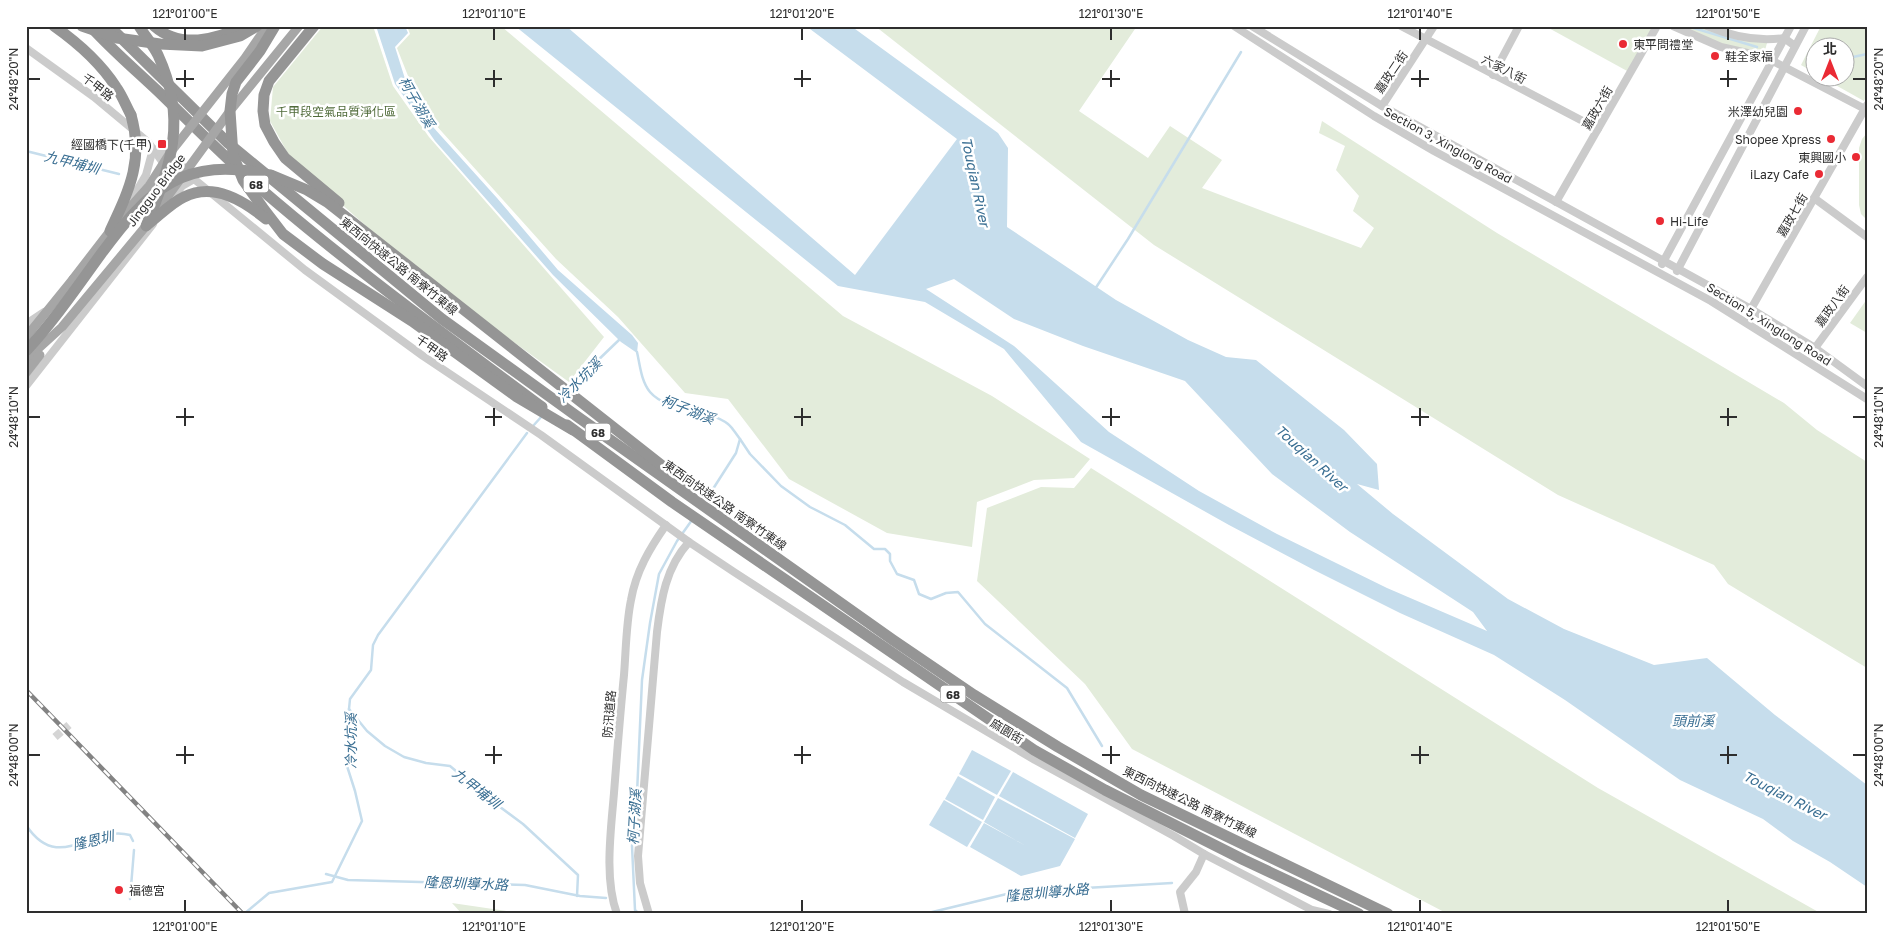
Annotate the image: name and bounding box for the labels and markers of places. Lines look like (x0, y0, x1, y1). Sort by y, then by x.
place label: 東平問禮堂 (1633, 37, 1693, 52)
marker: 東平問禮堂 (1617, 38, 1629, 50)
place label: 鞋全家福 (1725, 49, 1773, 64)
marker: 鞋全家福 (1709, 50, 1721, 62)
place label: 米澤幼兒園 (1728, 104, 1788, 119)
marker: 米澤幼兒園 (1792, 105, 1804, 117)
place label: Shopee Xpress (1735, 132, 1821, 147)
marker: Shopee Xpress (1825, 133, 1837, 145)
place label: 經國橋下(千甲) (71, 137, 152, 152)
marker: 經國橋下(千甲) (156, 138, 168, 150)
place label: 東興國小 (1798, 150, 1846, 165)
marker: 東興國小 (1850, 151, 1862, 163)
place label: iLazy Cafe (1750, 167, 1809, 182)
marker: iLazy Cafe (1813, 168, 1825, 180)
place label: Hi-Life (1670, 214, 1708, 229)
marker: Hi-Life (1654, 215, 1666, 227)
place label: 福德宮 (129, 883, 165, 898)
marker: 福德宮 (113, 884, 125, 896)

